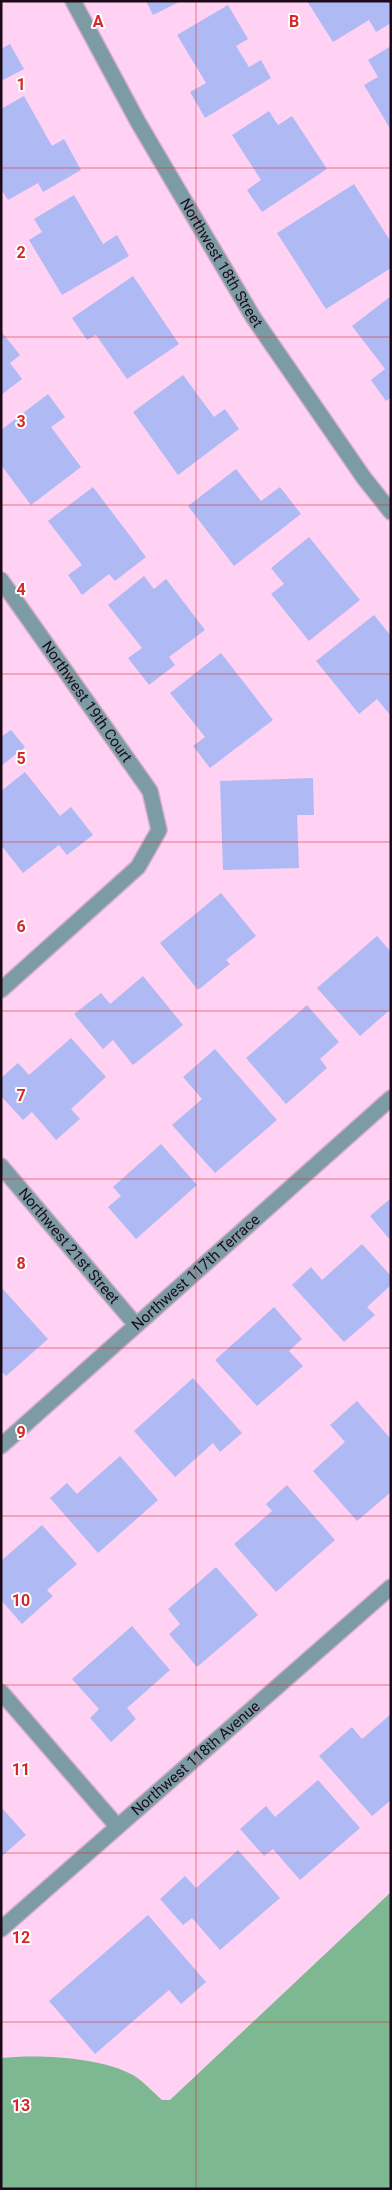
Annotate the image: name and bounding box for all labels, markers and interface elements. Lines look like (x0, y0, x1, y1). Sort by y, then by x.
text: A (93, 12, 104, 31)
text: B (289, 12, 299, 31)
text: 1 (16, 75, 26, 94)
street label: Northwest 18th Street (176, 195, 267, 331)
text: 2 (16, 243, 26, 262)
text: 3 (16, 412, 26, 431)
text: 4 (16, 580, 26, 599)
street label: Northwest 19th Court (38, 638, 136, 766)
text: 5 (16, 749, 26, 768)
text: 6 (16, 917, 26, 936)
text: 7 (16, 1086, 26, 1105)
street label: Northwest 21st Street (15, 1184, 123, 1308)
street label: Northwest 117th Terrace (128, 1210, 264, 1334)
text: 8 (16, 1254, 26, 1273)
text: 9 (16, 1423, 26, 1442)
text: 10 (12, 1591, 30, 1610)
street label: Northwest 118th Avenue (128, 1697, 264, 1819)
text: 11 (12, 1760, 30, 1779)
text: 12 (12, 1928, 30, 1947)
text: 13 (12, 2096, 30, 2115)

